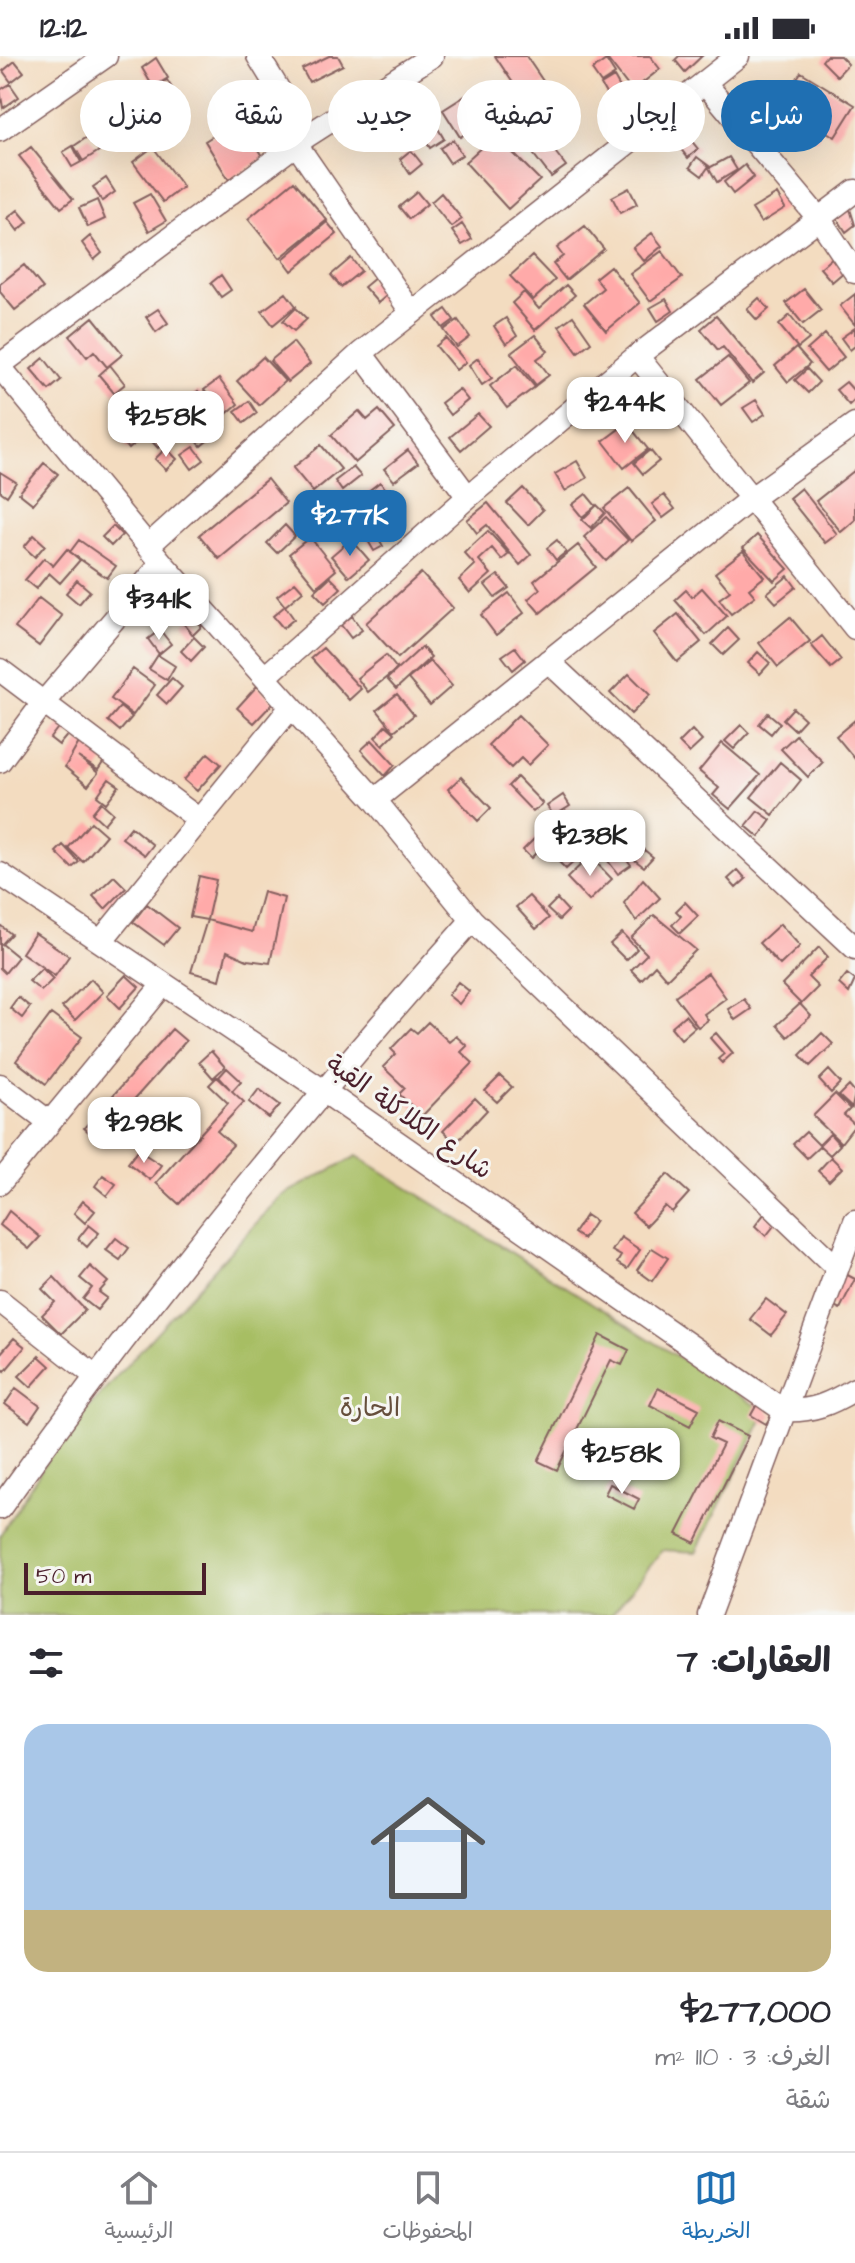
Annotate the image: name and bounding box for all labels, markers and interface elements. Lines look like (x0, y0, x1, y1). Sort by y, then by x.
text: 12:12 (40, 7, 87, 49)
chip: منزل (80, 80, 191, 152)
chip: شقة (207, 80, 312, 152)
chip: جديد (328, 80, 441, 152)
chip: تصفية (457, 80, 581, 152)
chip: إيجار (597, 80, 705, 152)
chip: شراء (721, 80, 832, 152)
pin: $244K (569, 377, 681, 445)
text: $244K (585, 385, 665, 421)
pin: $258K (110, 391, 222, 459)
text: $258K (126, 399, 206, 435)
pin: $277K (294, 490, 406, 558)
text: $277K (311, 498, 389, 534)
pin: $341K (103, 574, 215, 642)
text: $341K (127, 582, 191, 618)
pin: $238K (534, 810, 646, 878)
text: $238K (552, 818, 628, 854)
street label: شارع الكلاكلة القبة (319, 1046, 499, 1188)
pin: $298K (88, 1097, 200, 1165)
text: $298K (106, 1105, 182, 1141)
park label: الحارة (340, 1390, 400, 1426)
pin: $258K (566, 1428, 678, 1496)
text: $258K (582, 1436, 662, 1472)
scale bar (24, 1559, 206, 1595)
text: 50 m (36, 1561, 91, 1592)
text: العقارات: 7 (677, 1638, 831, 1686)
icon: filters (24, 1641, 68, 1685)
icon: home (356, 1776, 500, 1920)
text: $277,000 (680, 1988, 831, 2036)
text: الغرف: 3 · 110 m² (655, 2039, 831, 2075)
text: شقة (786, 2082, 831, 2118)
tab: الرئيسية (104, 2166, 174, 2250)
tab: المحفوظات (382, 2166, 473, 2250)
tab: الخريطة (682, 2166, 751, 2250)

